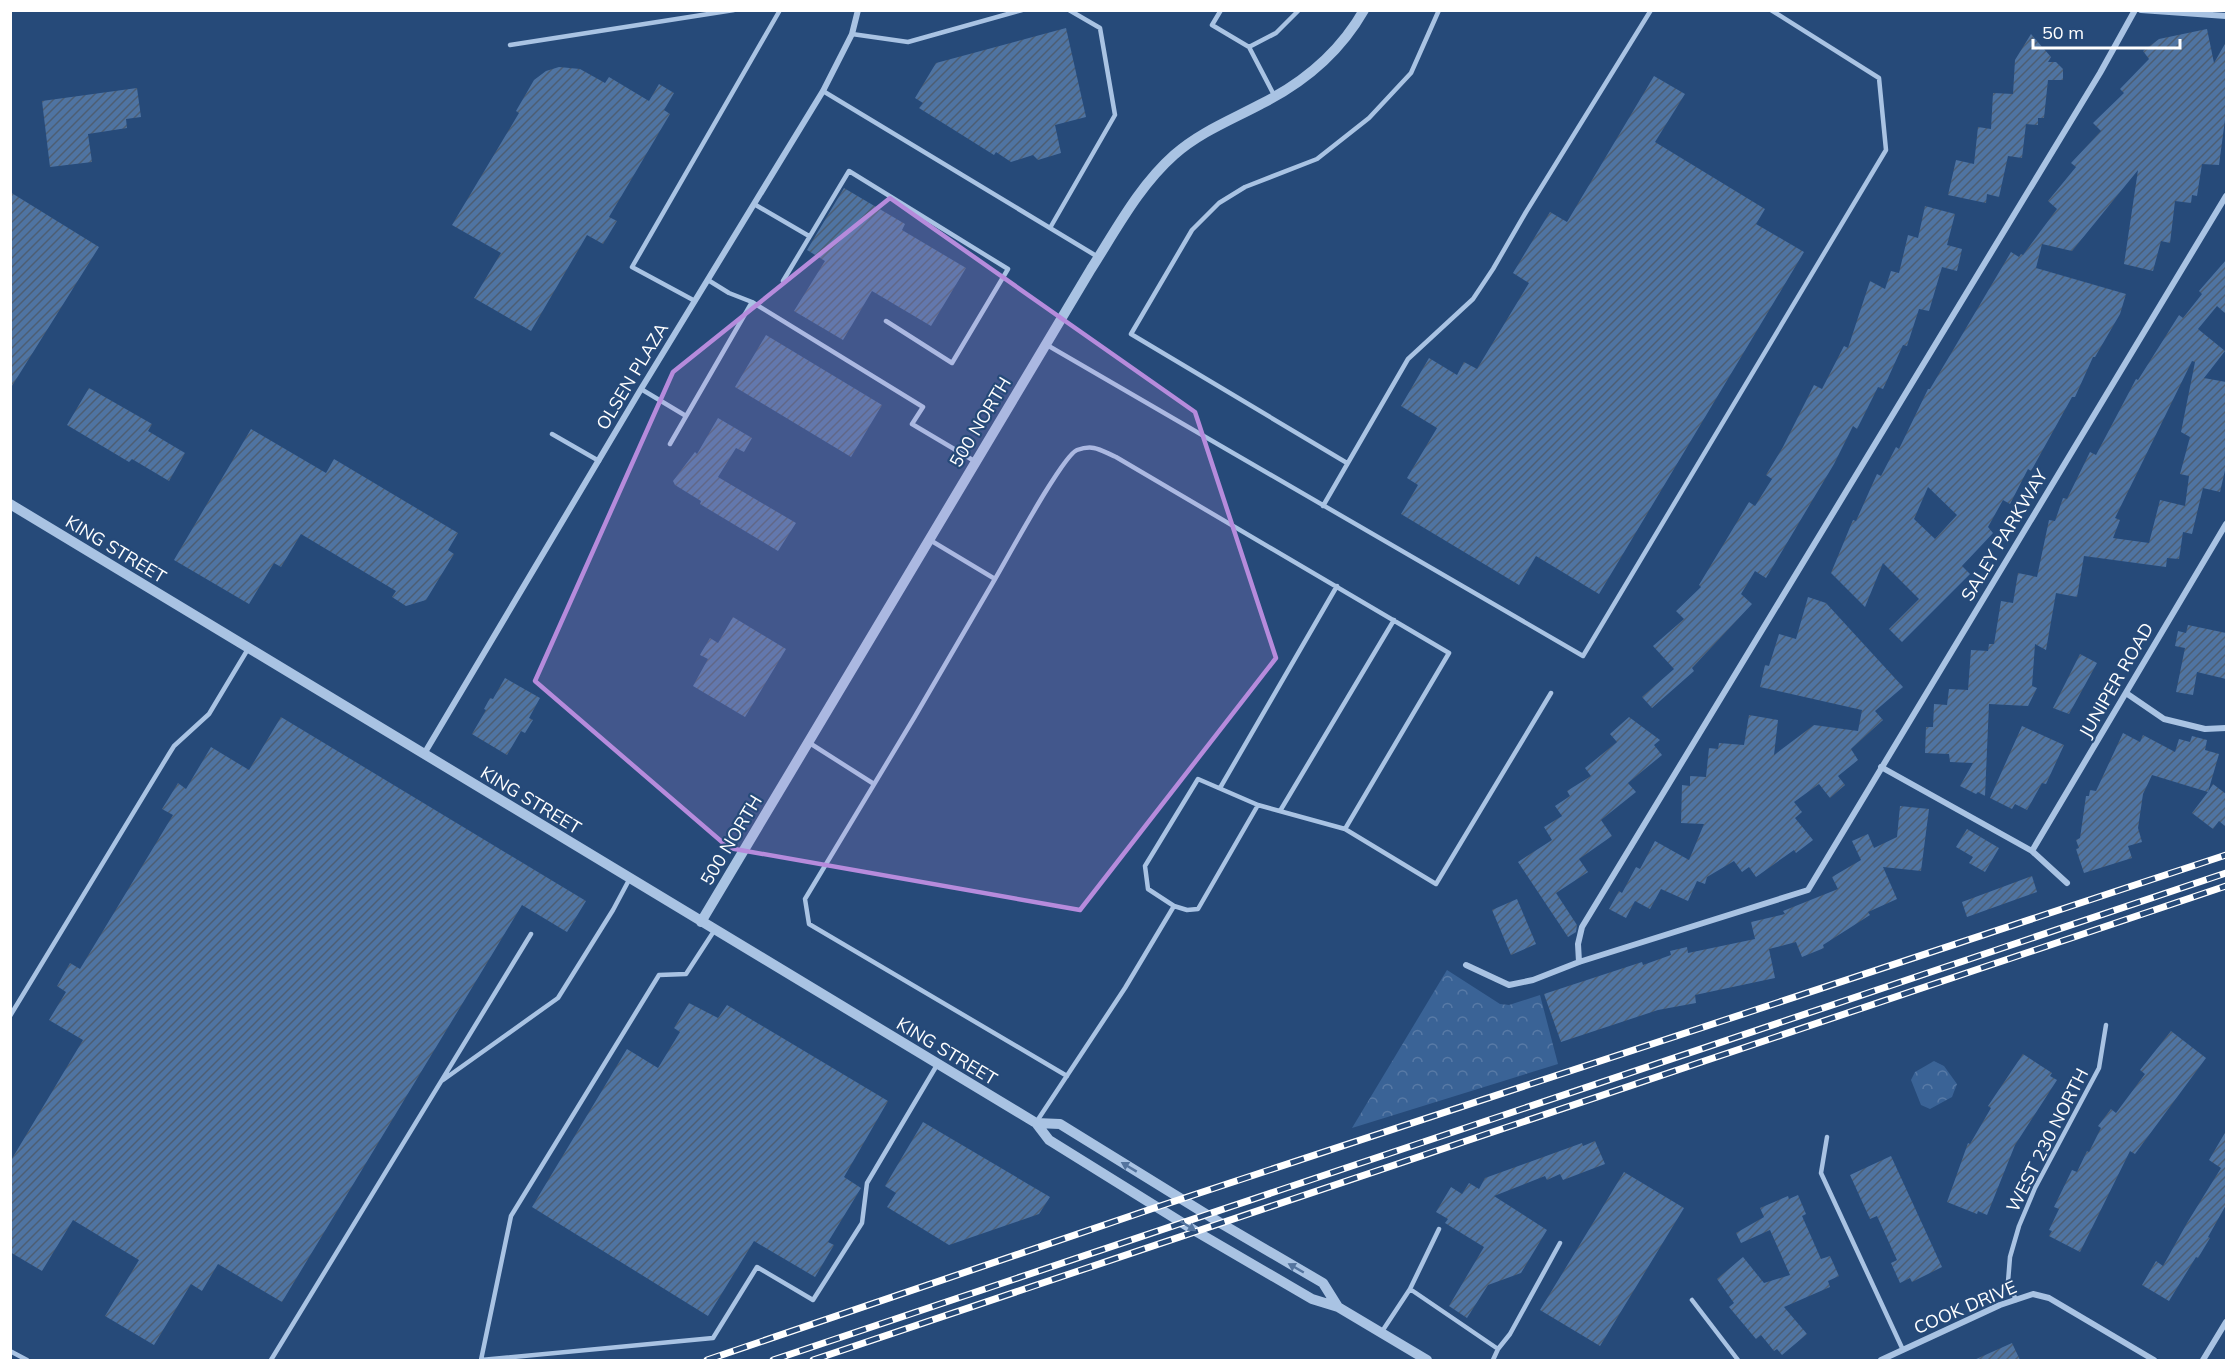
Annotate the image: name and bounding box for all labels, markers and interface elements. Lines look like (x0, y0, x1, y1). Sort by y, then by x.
scale bar (2033, 12, 2180, 50)
text: 50 m (2042, 21, 2084, 44)
street label: OLSEN PLAZA (591, 318, 673, 434)
street label: 500 NORTH (944, 373, 1016, 471)
street label: SALEY PARKWAY (1956, 464, 2053, 605)
street label: KING STREET (61, 510, 171, 588)
street label: JUNIPER ROAD (2074, 618, 2158, 742)
street label: KING STREET (476, 761, 586, 839)
street label: 500 NORTH (695, 791, 767, 889)
street label: KING STREET (892, 1012, 1002, 1090)
street label: WEST 230 NORTH (2001, 1064, 2093, 1216)
one-way arrow (1121, 1162, 1137, 1173)
one-way arrow (1180, 1221, 1196, 1232)
one-way arrow (1288, 1262, 1304, 1273)
street label: COOK DRIVE (1910, 1275, 2020, 1339)

